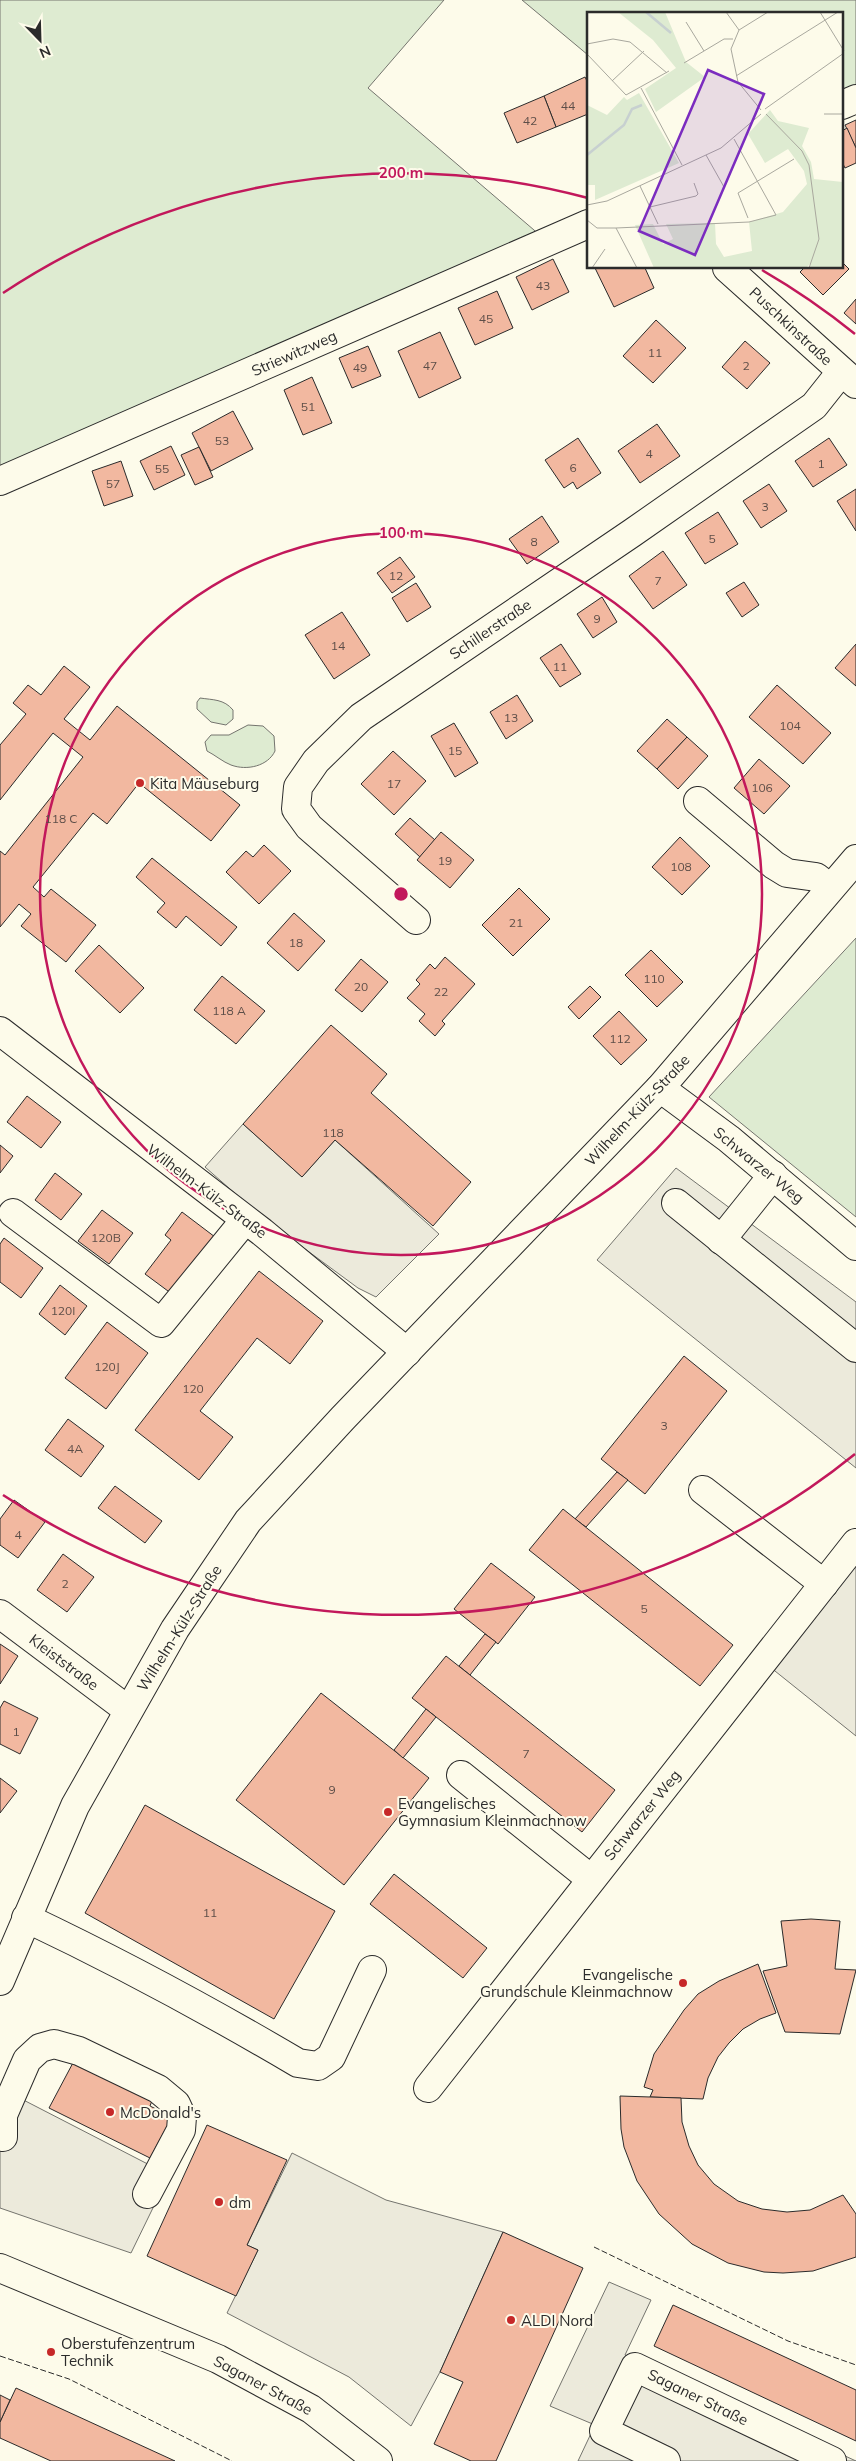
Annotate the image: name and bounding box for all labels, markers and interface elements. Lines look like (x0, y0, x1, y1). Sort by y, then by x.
inset map (587, 12, 844, 269)
north arrow (15, 15, 65, 65)
text: N (37, 42, 53, 62)
house number: 44 (561, 98, 575, 113)
house number: 42 (523, 113, 537, 128)
text: 200 m (379, 163, 423, 182)
house number: 43 (536, 278, 550, 293)
street label: Puschkinstraße (745, 283, 837, 369)
house number: 45 (479, 311, 493, 326)
street label: Striewitzweg (248, 326, 340, 380)
house number: 11 (648, 345, 662, 360)
house number: 47 (423, 358, 437, 373)
house number: 2 (742, 358, 750, 373)
house number: 49 (353, 360, 367, 375)
house number: 51 (301, 399, 315, 414)
house number: 53 (215, 433, 229, 448)
house number: 4 (645, 446, 653, 461)
house number: 1 (817, 456, 825, 471)
house number: 6 (569, 460, 577, 475)
house number: 55 (155, 461, 169, 476)
house number: 57 (106, 476, 120, 491)
house number: 3 (761, 499, 769, 514)
text: 100 m (379, 523, 423, 542)
house number: 5 (708, 531, 716, 546)
house number: 8 (530, 534, 538, 549)
house number: 12 (389, 568, 403, 583)
house number: 7 (654, 573, 662, 588)
street label: Schillerstraße (446, 595, 534, 663)
house number: 9 (593, 611, 601, 626)
house number: 14 (331, 638, 345, 653)
house number: 11 (553, 659, 567, 674)
house number: 13 (504, 710, 518, 725)
house number: 104 (779, 718, 801, 733)
house number: 15 (448, 743, 462, 758)
place label: Kita Mäuseburg (150, 774, 259, 793)
house number: 17 (387, 776, 401, 791)
marker: Kita Mäuseburg (134, 777, 146, 789)
house number: 106 (751, 780, 773, 795)
house number: 118 C (45, 811, 77, 826)
house number: 19 (438, 853, 452, 868)
house number: 108 (670, 859, 692, 874)
centre of rings (392, 885, 410, 903)
house number: 21 (509, 915, 523, 930)
house number: 18 (289, 935, 303, 950)
house number: 110 (643, 971, 665, 986)
house number: 20 (354, 979, 368, 994)
house number: 22 (434, 984, 448, 999)
house number: 118 A (212, 1003, 246, 1018)
house number: 112 (609, 1031, 631, 1046)
street label: Wilhelm-Külz-Straße (580, 1050, 694, 1170)
street label: Schwarzer Weg (710, 1123, 808, 1207)
house number: 118 (322, 1125, 344, 1140)
street label: Wilhelm-Külz-Straße (143, 1140, 271, 1242)
house number: 120B (91, 1230, 121, 1245)
house number: 120I (51, 1303, 75, 1318)
house number: 120J (94, 1359, 120, 1374)
house number: 120 (182, 1381, 204, 1396)
house number: 3 (660, 1418, 668, 1433)
house number: 4A (67, 1441, 83, 1456)
house number: 4 (14, 1527, 22, 1542)
street label: Wilhelm-Külz-Straße (132, 1561, 226, 1695)
house number: 2 (61, 1576, 69, 1591)
house number: 5 (640, 1601, 648, 1616)
street label: Kleiststraße (26, 1630, 102, 1694)
house number: 1 (12, 1724, 20, 1739)
house number: 7 (522, 1746, 530, 1761)
street label: Schwarzer Weg (600, 1766, 684, 1864)
house number: 9 (328, 1782, 336, 1797)
place label: Evangelisches Gymnasium Kleinmachnow (398, 1794, 587, 1830)
marker: Evangelisches Gymnasium Kleinmachnow (382, 1806, 394, 1818)
house number: 11 (203, 1905, 217, 1920)
place label: Evangelische Grundschule Kleinmachnow (480, 1965, 673, 2001)
marker: Evangelische Grundschule Kleinmachnow (677, 1977, 689, 1989)
place label: McDonald's (120, 2103, 201, 2122)
marker: McDonald's (104, 2106, 116, 2118)
place label: dm (229, 2193, 251, 2212)
marker: dm (213, 2196, 225, 2208)
place label: ALDI Nord (521, 2311, 593, 2330)
marker: ALDI Nord (505, 2314, 517, 2326)
place label: Oberstufenzentrum Technik (61, 2334, 195, 2370)
marker: Oberstufenzentrum Technik (45, 2346, 57, 2358)
street label: Saganer Straße (210, 2351, 316, 2419)
street label: Saganer Straße (645, 2365, 751, 2429)

